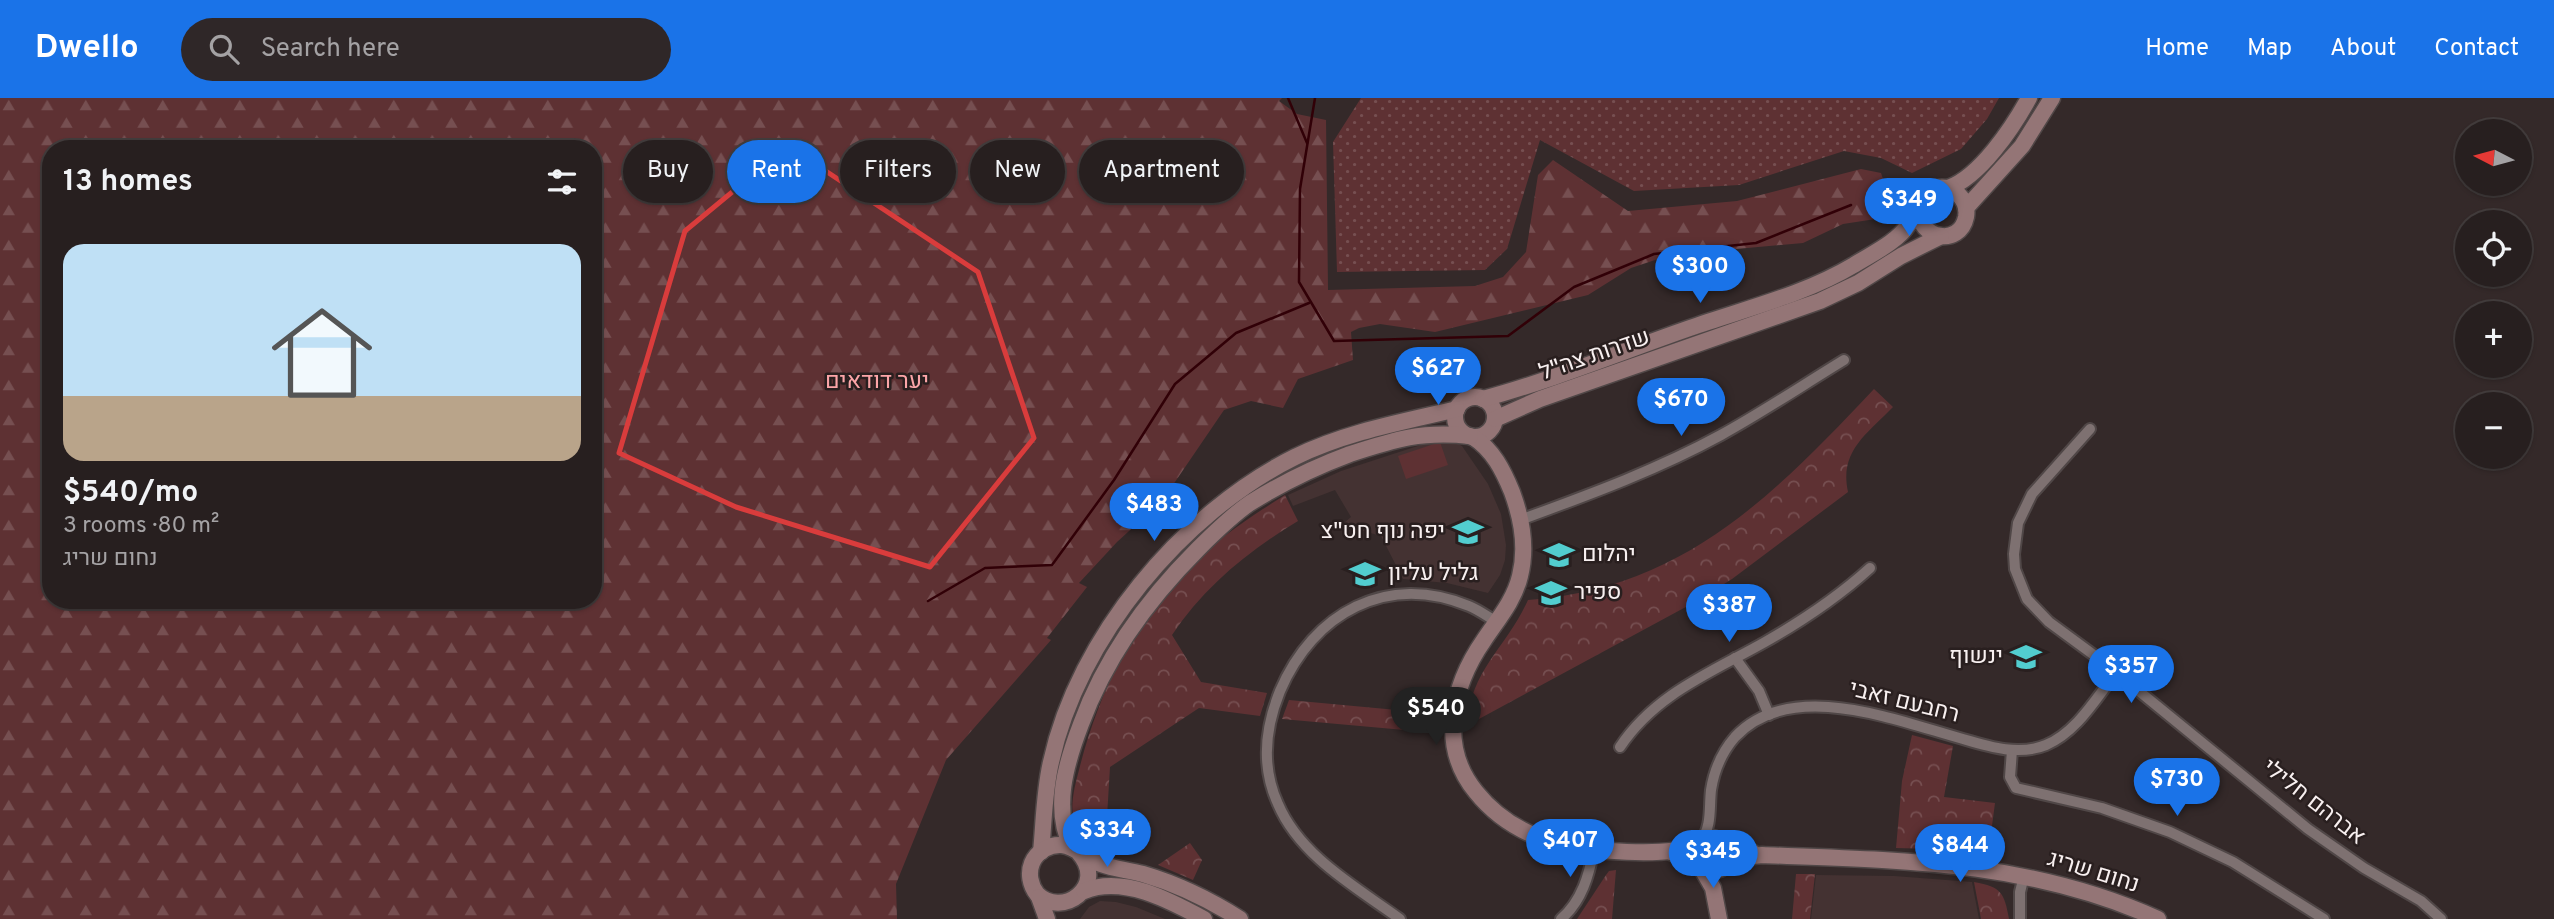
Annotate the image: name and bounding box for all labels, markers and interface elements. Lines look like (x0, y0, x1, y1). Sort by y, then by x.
search box (181, 18, 671, 81)
text: Dwello (35, 28, 139, 70)
icon: search (205, 30, 243, 68)
text: Search here (261, 33, 400, 66)
text: Home (2145, 34, 2209, 64)
text: Map (2247, 34, 2292, 64)
text: About (2330, 34, 2396, 64)
text: Contact (2434, 34, 2519, 64)
north arrow (2455, 119, 2532, 196)
map controls (2455, 119, 2532, 469)
chip: Buy (623, 140, 713, 203)
chip: Rent (727, 140, 826, 203)
chip: Filters (840, 140, 956, 203)
chip: New (970, 140, 1065, 203)
chip: Apartment (1079, 140, 1244, 203)
icon: filters (543, 163, 581, 201)
text: 13 homes (63, 164, 193, 201)
pin: $349 (1868, 178, 1950, 238)
text: $349 (1881, 186, 1937, 215)
button: locate (2455, 210, 2532, 287)
pin: $300 (1659, 246, 1741, 305)
text: $300 (1671, 253, 1729, 282)
icon: home (259, 290, 385, 416)
button: + (2455, 301, 2532, 378)
street label: שדרות צה"ל (1536, 324, 1654, 388)
pin: $627 (1397, 348, 1479, 407)
text: $627 (1411, 355, 1465, 384)
park label: יער דודאים (825, 368, 929, 397)
pin: $670 (1640, 378, 1722, 438)
text: $670 (1653, 386, 1709, 415)
button: − (2455, 392, 2532, 469)
text: $540/mo (63, 475, 198, 512)
pin: $483 (1113, 484, 1195, 543)
text: $483 (1126, 491, 1182, 520)
text: 3 rooms · 80 m² (63, 512, 219, 541)
school or university icon: יפה נוף חט"צ (1451, 515, 1485, 549)
place label: יפה נוף חט"צ (1321, 518, 1445, 547)
school or university icon: יהלום (1542, 538, 1576, 572)
place label: יהלום (1582, 541, 1636, 570)
text: נחום שריג (63, 545, 157, 574)
school or university icon: גליל עליון (1348, 557, 1382, 591)
place label: גליל עליון (1388, 560, 1478, 589)
school or university icon: ספיר (1534, 576, 1568, 610)
place label: ספיר (1574, 579, 1621, 608)
pin: $387 (1688, 584, 1770, 644)
text: $387 (1702, 592, 1756, 621)
school or university icon: ינשוף (2009, 640, 2043, 674)
place label: ינשוף (1949, 643, 2003, 672)
pin: $357 (2090, 646, 2172, 705)
text: $357 (2104, 653, 2158, 682)
street label: רחבעם זאבי (1846, 675, 1962, 731)
pin: $540 (1395, 688, 1477, 747)
text: $540 (1407, 695, 1465, 724)
street label: אברהם חלילי (2256, 754, 2370, 852)
pin: $730 (2136, 758, 2218, 818)
text: $730 (2150, 766, 2204, 795)
pin: $334 (1066, 810, 1148, 869)
text: $334 (1079, 817, 1135, 846)
pin: $407 (1529, 820, 1611, 879)
pin: $844 (1919, 824, 2001, 884)
text: $407 (1542, 827, 1598, 856)
pin: $345 (1672, 830, 1754, 890)
text: $844 (1931, 832, 1989, 861)
text: $345 (1685, 838, 1741, 867)
street label: נחום שריג (2044, 845, 2142, 901)

